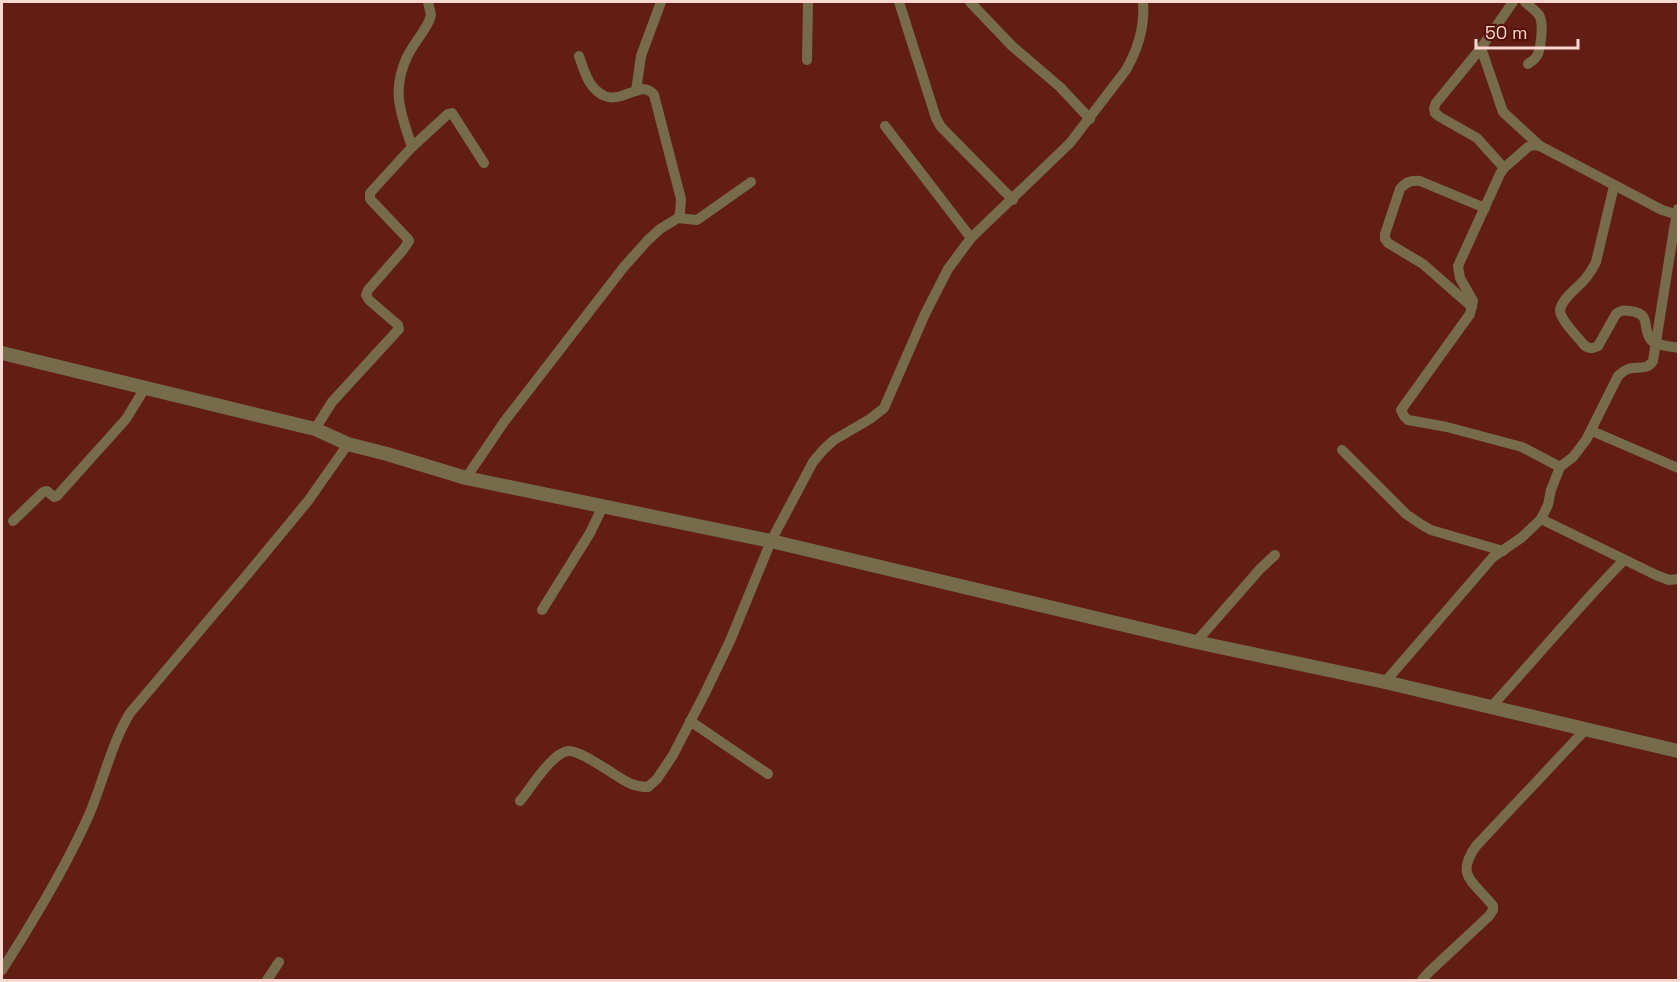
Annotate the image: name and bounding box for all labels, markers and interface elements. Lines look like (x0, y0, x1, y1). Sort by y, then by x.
scale bar (1476, 12, 1578, 50)
text: 50 m (1485, 21, 1527, 44)

